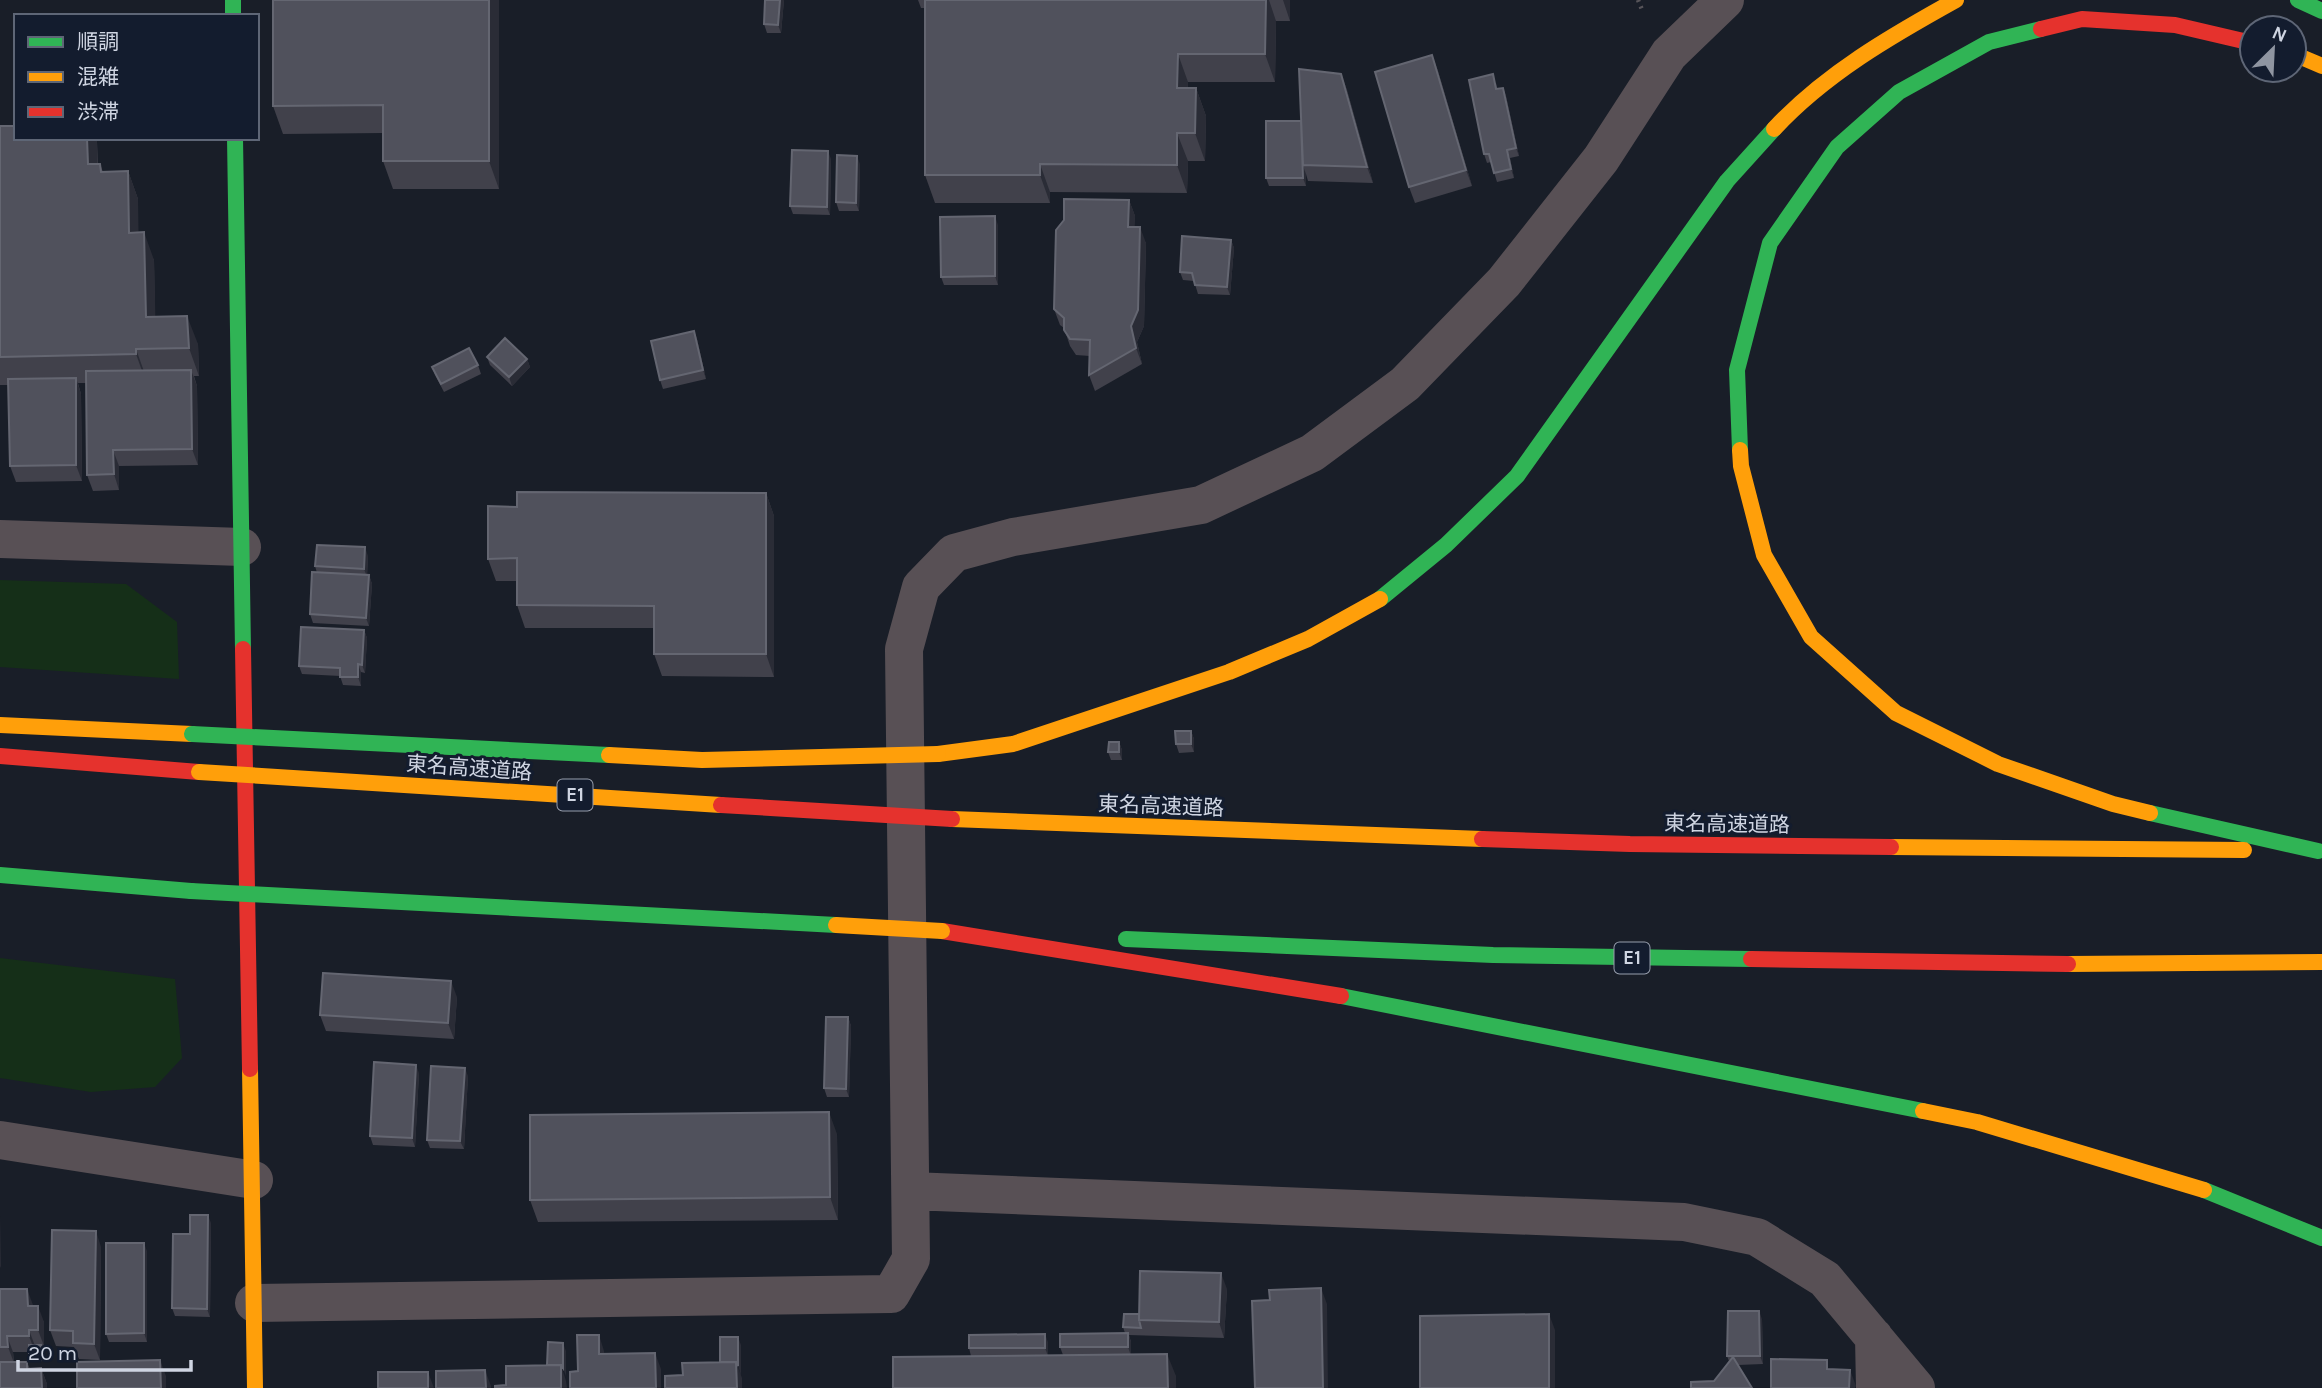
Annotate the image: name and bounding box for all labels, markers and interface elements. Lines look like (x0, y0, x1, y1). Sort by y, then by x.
legend (14, 14, 259, 140)
north arrow (2238, 14, 2308, 84)
text: N (2269, 22, 2290, 47)
text: 順調 (77, 30, 119, 54)
text: 混雑 (77, 65, 119, 89)
text: 渋滞 (77, 100, 119, 124)
street label: 東名高速道路 (405, 752, 533, 784)
road number: E1 (558, 780, 592, 810)
street label: 東名高速道路 (1098, 792, 1224, 820)
street label: 東名高速道路 (1664, 811, 1790, 837)
road number: E1 (1614, 942, 1650, 974)
scale bar (18, 1328, 191, 1372)
text: 20 m (28, 1341, 77, 1365)

